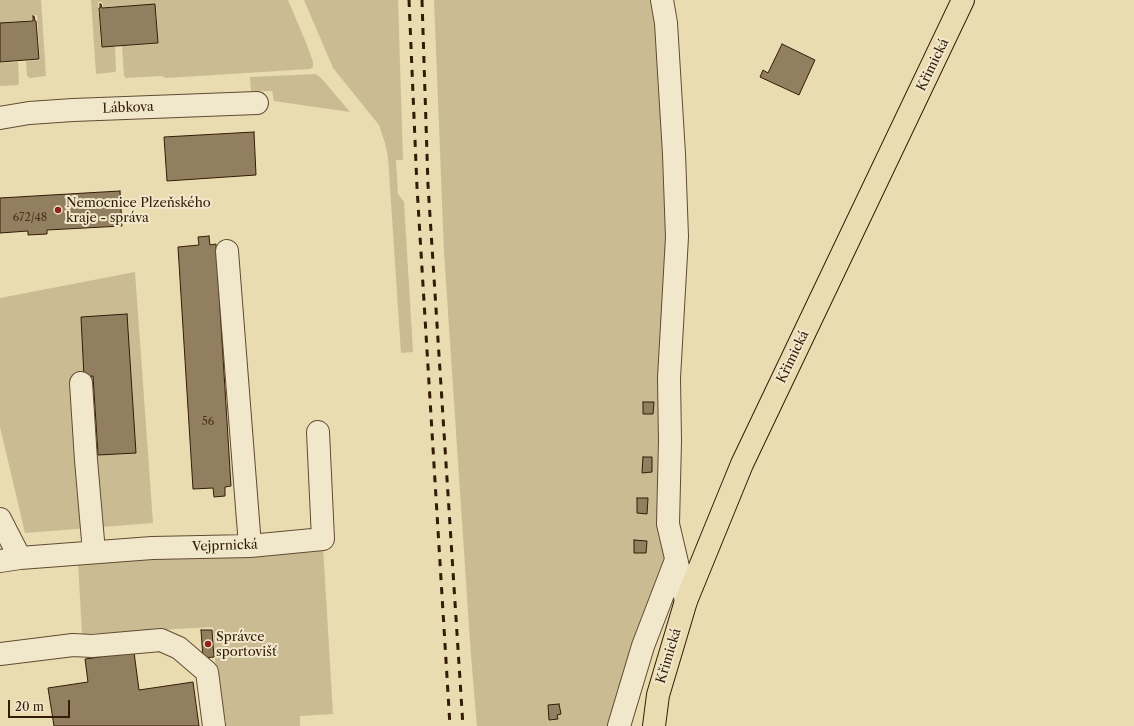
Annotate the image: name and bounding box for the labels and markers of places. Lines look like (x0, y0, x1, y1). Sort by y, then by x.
place label: Nemocnice Plzeňského kraje - správa (66, 195, 211, 226)
marker: Nemocnice Plzeňského kraje - správa (53, 205, 63, 215)
place label: Správce sportovišť (216, 629, 276, 660)
marker: Správce sportovišť (203, 639, 213, 649)

